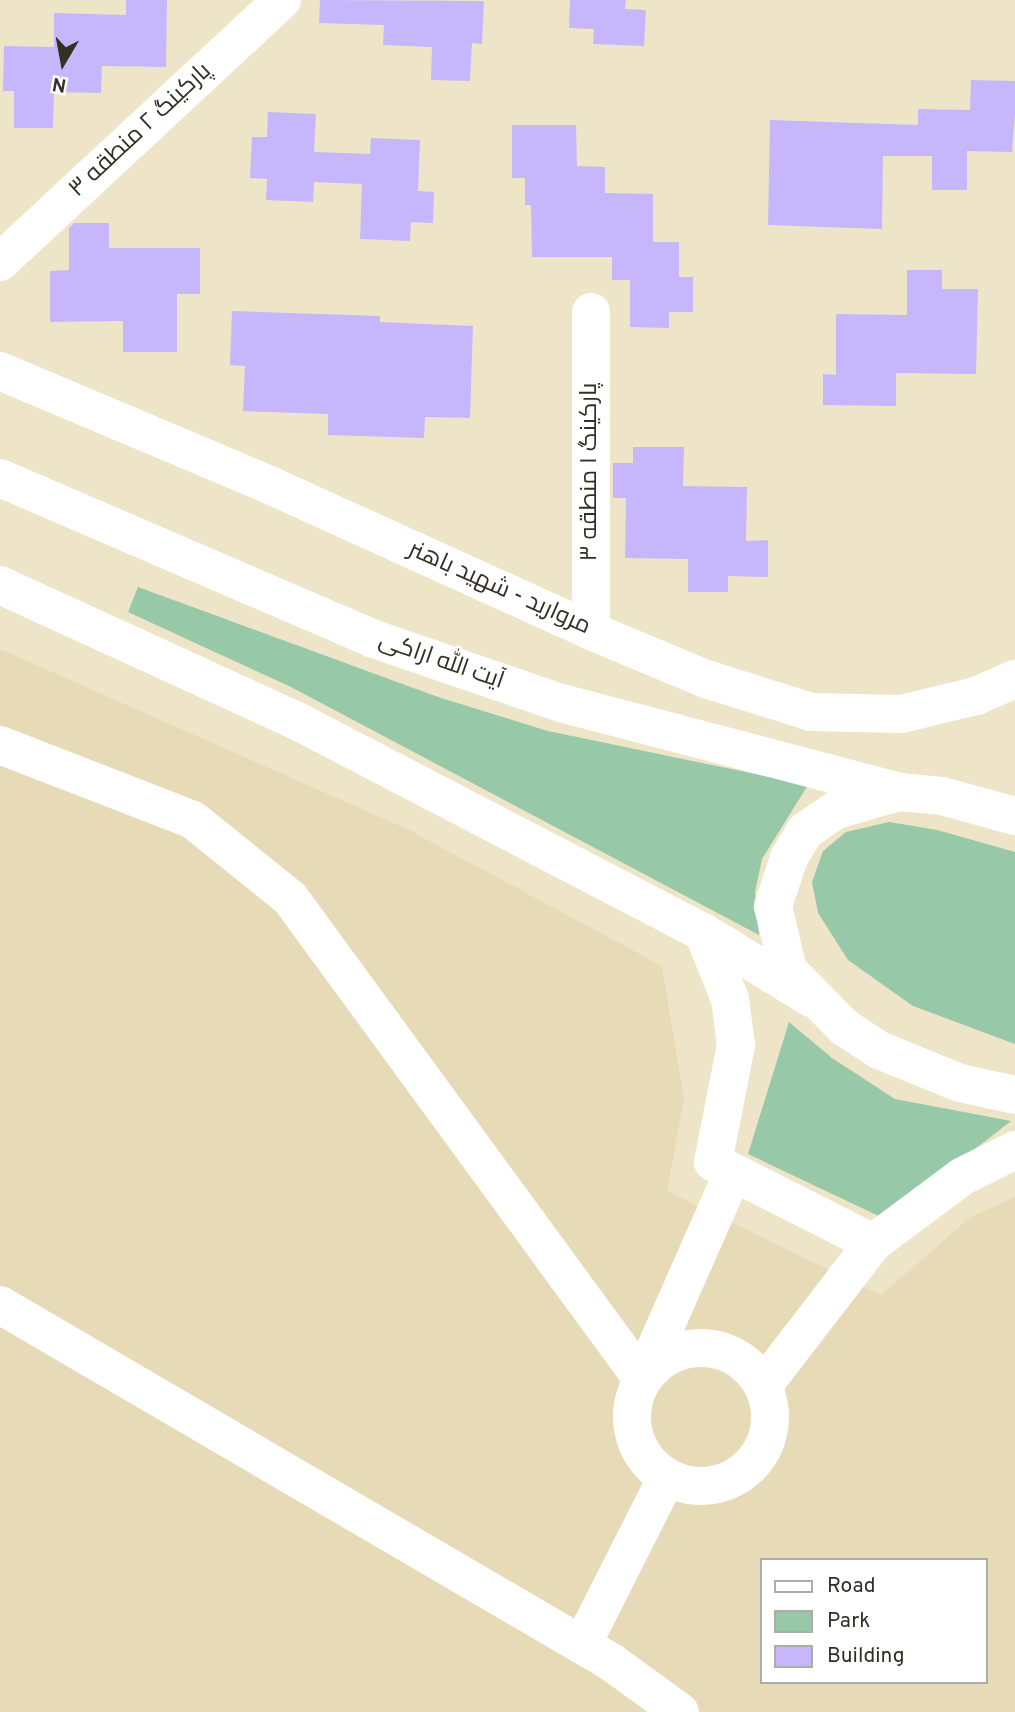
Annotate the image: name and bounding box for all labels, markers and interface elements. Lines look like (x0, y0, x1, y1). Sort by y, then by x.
north arrow (28, 28, 98, 98)
street label: پارکینگ ۲ منطقه ۳ (64, 58, 218, 204)
text: N (51, 71, 68, 97)
street label: پارکینگ ۱ منطقه ۳ (577, 383, 605, 561)
street label: مروارید - شهید باهنر (403, 536, 595, 642)
street label: آیت الله اراکی (374, 627, 508, 697)
legend (760, 1558, 987, 1684)
text: Road (827, 1573, 876, 1600)
text: Park (827, 1608, 870, 1635)
text: Building (827, 1643, 905, 1670)

